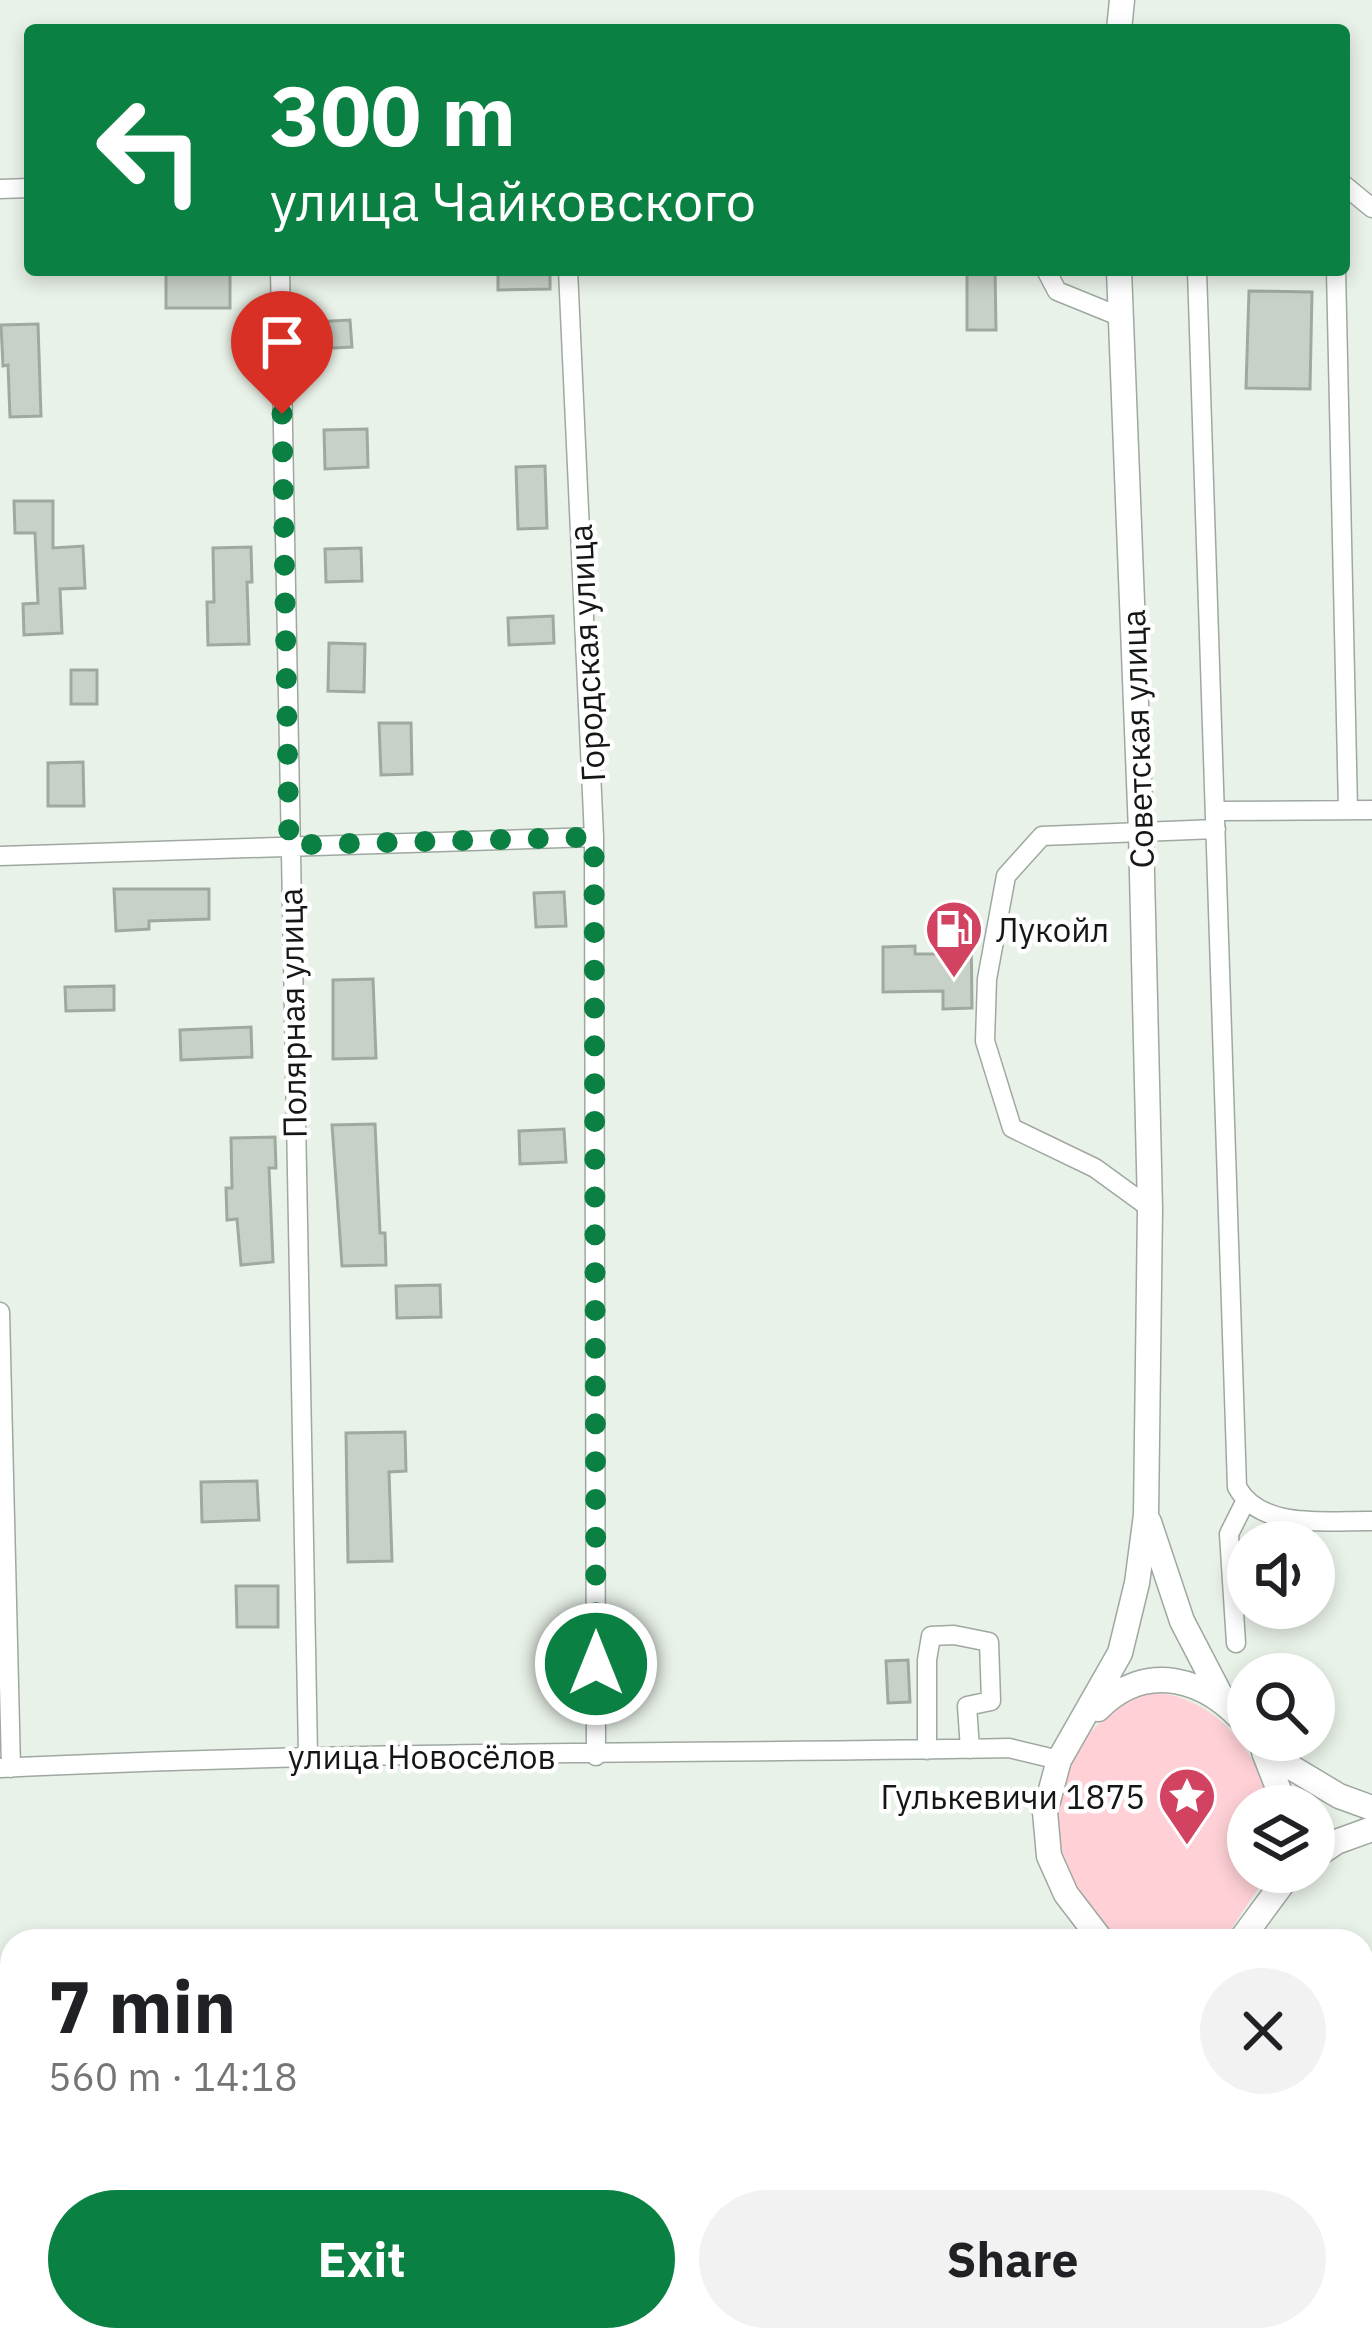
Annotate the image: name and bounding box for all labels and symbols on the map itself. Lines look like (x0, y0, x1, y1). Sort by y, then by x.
pin (231, 291, 333, 414)
street label: Городская улица (558, 523, 614, 783)
street label: Советская улица (1111, 609, 1163, 869)
street label: Полярная улица (268, 887, 316, 1139)
fuel station icon: Лукойл (923, 898, 985, 980)
place label: Лукойл (996, 908, 1109, 951)
position arrow (533, 1601, 659, 1727)
street label: улица Новосёлов (288, 1735, 556, 1778)
place icon: Гулькевичи 1875 (1156, 1765, 1218, 1847)
place label: Гулькевичи 1875 (880, 1775, 1145, 1818)

